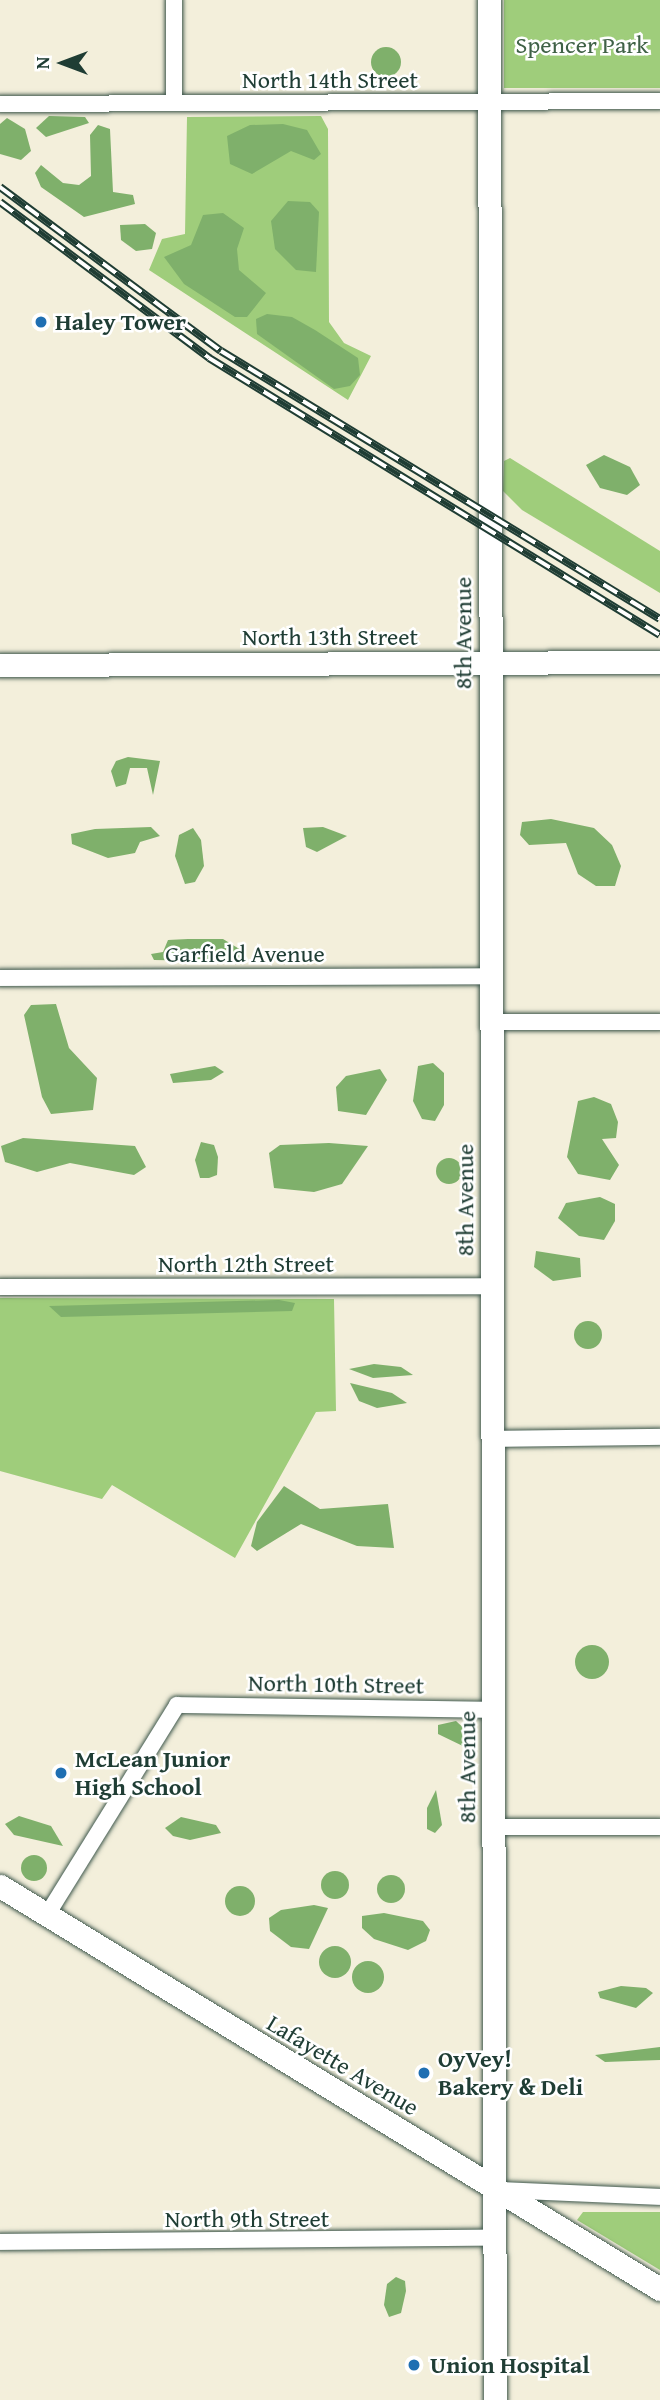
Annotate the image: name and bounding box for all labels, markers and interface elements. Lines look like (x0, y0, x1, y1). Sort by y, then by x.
north arrow (28, 28, 98, 98)
park label: Spencer Park (516, 31, 648, 59)
text: N (28, 57, 56, 69)
street label: North 14th Street (242, 66, 418, 94)
place label: Haley Tower (55, 308, 186, 336)
marker: Haley Tower (33, 314, 49, 330)
street label: 8th Avenue (449, 577, 477, 689)
street label: North 13th Street (242, 623, 418, 651)
street label: Garfield Avenue (165, 940, 325, 968)
street label: 8th Avenue (451, 1144, 479, 1256)
street label: North 12th Street (158, 1250, 334, 1278)
street label: North 10th Street (248, 1668, 424, 1700)
street label: 8th Avenue (453, 1711, 481, 1823)
place label: McLean Junior High School (75, 1745, 230, 1801)
marker: McLean Junior High School (53, 1765, 69, 1781)
street label: Lafayette Avenue (262, 2008, 424, 2122)
place label: OyVey! Bakery & Deli (438, 2045, 583, 2101)
marker: OyVey! Bakery & Deli (416, 2065, 432, 2081)
street label: North 9th Street (165, 2205, 329, 2233)
place label: Union Hospital (430, 2351, 590, 2379)
marker: Union Hospital (404, 2355, 424, 2375)

